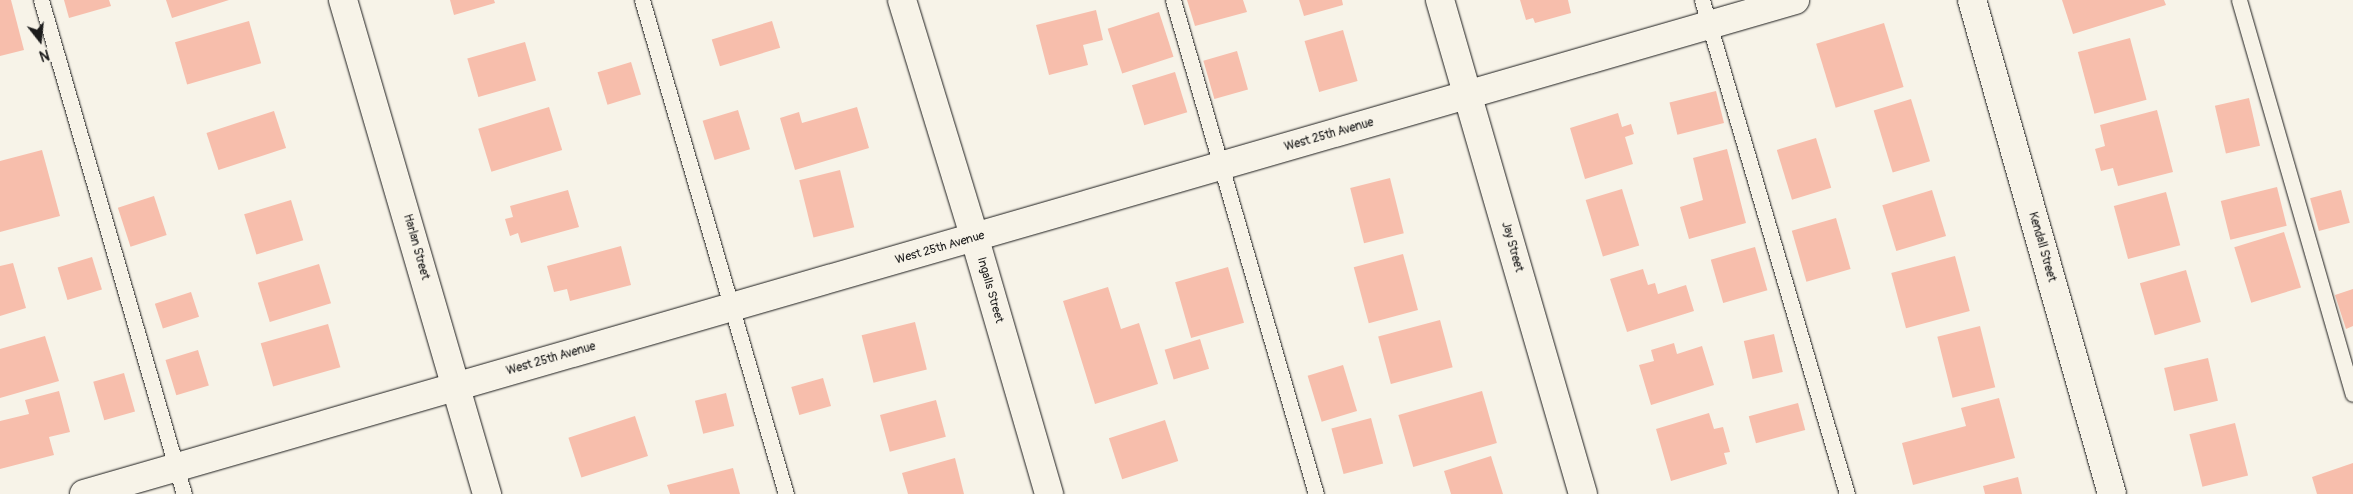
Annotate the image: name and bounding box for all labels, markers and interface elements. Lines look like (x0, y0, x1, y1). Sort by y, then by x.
north arrow (15, 15, 65, 65)
text: N (37, 45, 51, 64)
street label: West 25th Avenue (1283, 115, 1375, 155)
street label: Kendall Street (2025, 210, 2059, 284)
street label: Harlan Street (400, 213, 432, 281)
street label: Jay Street (1498, 220, 1526, 274)
street label: West 25th Avenue (894, 228, 986, 268)
street label: Ingalls Street (974, 255, 1006, 325)
street label: West 25th Avenue (505, 339, 597, 379)

